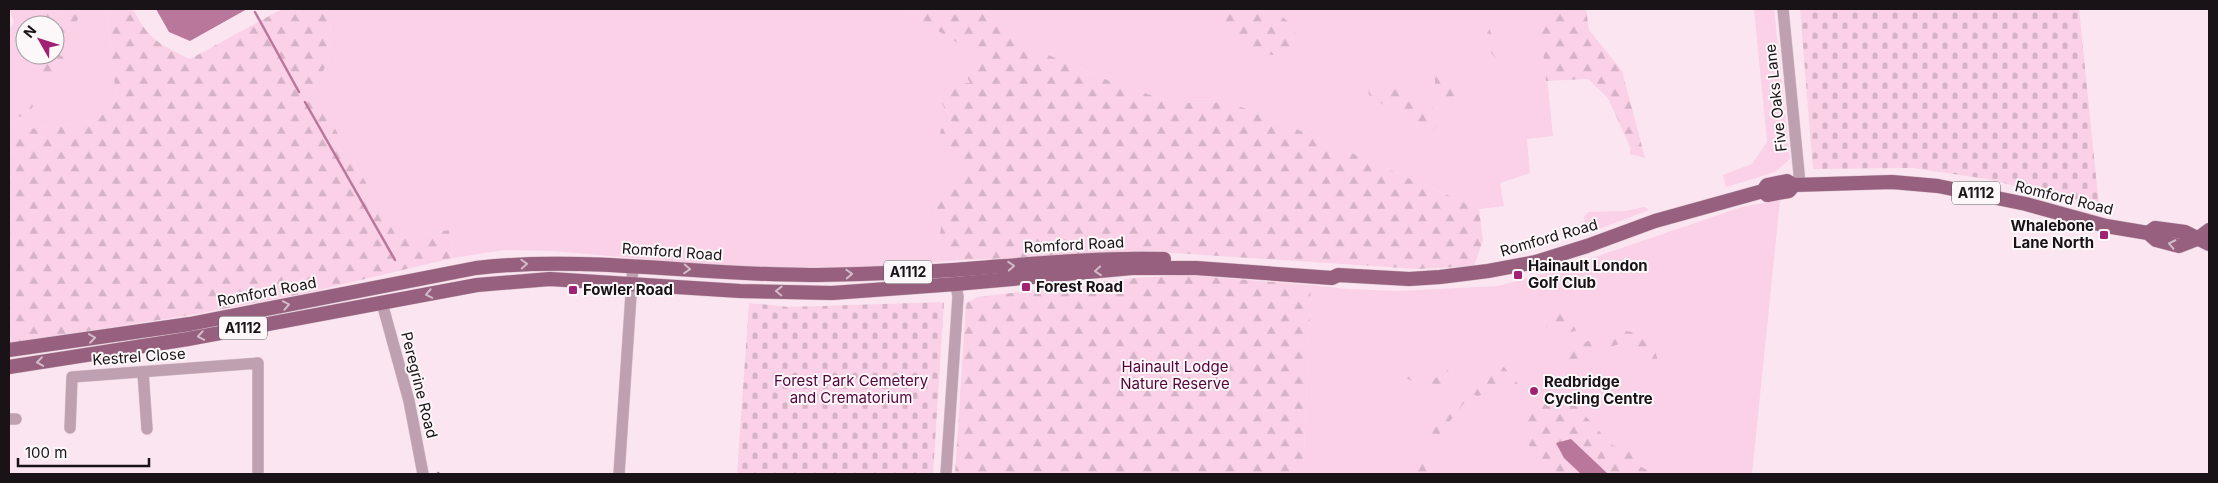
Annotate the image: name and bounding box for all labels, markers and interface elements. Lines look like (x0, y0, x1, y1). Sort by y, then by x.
north arrow (15, 15, 65, 65)
text: N (20, 22, 39, 41)
street label: Five Oaks Lane (1760, 43, 1791, 153)
street label: Romford Road (2013, 176, 2115, 219)
road number: A1112 (1952, 182, 2000, 204)
street label: Romford Road (1498, 215, 1600, 261)
place label: Whalebone Lane North (2010, 216, 2094, 252)
marker: Whalebone Lane North (2098, 229, 2110, 241)
street label: Romford Road (1023, 232, 1125, 257)
street label: Romford Road (621, 239, 723, 264)
one-way arrow (2167, 239, 2176, 250)
place label: Hainault London Golf Club (1528, 256, 1648, 292)
one-way arrow (521, 258, 529, 269)
road number: A1112 (884, 260, 932, 284)
one-way arrow (1007, 260, 1015, 271)
one-way arrow (683, 264, 691, 275)
one-way arrow (1094, 265, 1102, 276)
one-way arrow (845, 268, 853, 279)
marker: Hainault London Golf Club (1512, 269, 1524, 281)
street label: Romford Road (216, 273, 318, 310)
place label: Forest Road (1036, 277, 1123, 296)
place label: Fowler Road (583, 280, 673, 299)
marker: Forest Road (1020, 281, 1032, 293)
marker: Fowler Road (567, 284, 579, 296)
one-way arrow (775, 286, 783, 297)
one-way arrow (425, 289, 434, 299)
one-way arrow (282, 301, 291, 311)
road number: A1112 (219, 316, 267, 339)
street label: Peregrine Road (397, 330, 442, 440)
one-way arrow (196, 331, 205, 341)
one-way arrow (87, 334, 96, 344)
street label: Kestrel Close (92, 344, 186, 369)
one-way arrow (36, 357, 45, 367)
park label: Hainault Lodge Nature Reserve (1120, 357, 1230, 393)
park label: Forest Park Cemetery and Crematorium (774, 371, 929, 407)
place label: Redbridge Cycling Centre (1544, 372, 1653, 408)
marker: Redbridge Cycling Centre (1528, 385, 1540, 397)
scale bar (18, 436, 149, 468)
text: 100 m (25, 443, 67, 462)

